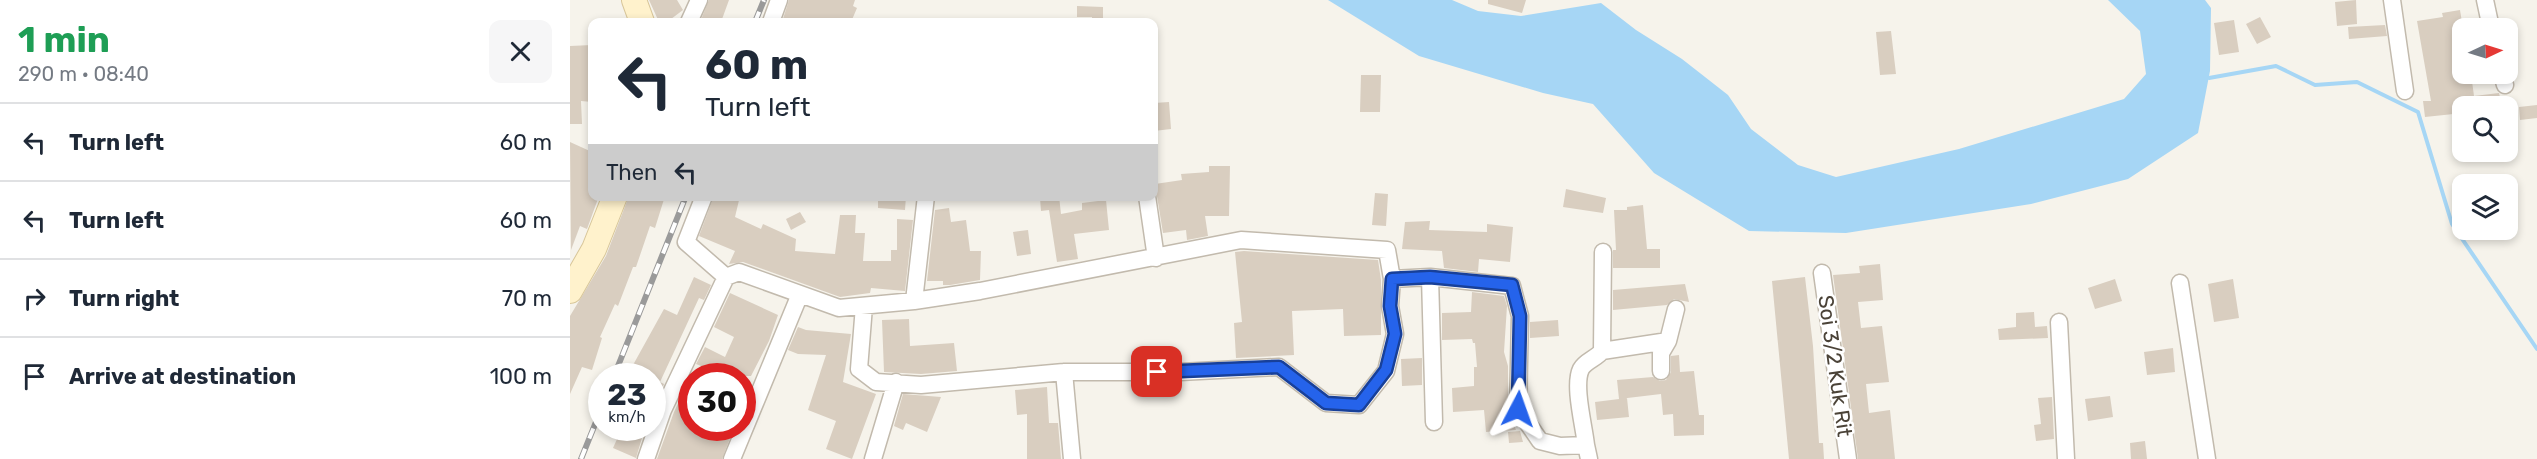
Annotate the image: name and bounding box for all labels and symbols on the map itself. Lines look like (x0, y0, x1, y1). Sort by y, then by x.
north arrow (2452, 18, 2518, 84)
street label: Soi 3/2 Kuk Rit (1813, 293, 1858, 438)
pin (1131, 346, 1182, 397)
speed limit sign: 30 (678, 363, 756, 441)
position arrow (1486, 377, 1550, 441)

